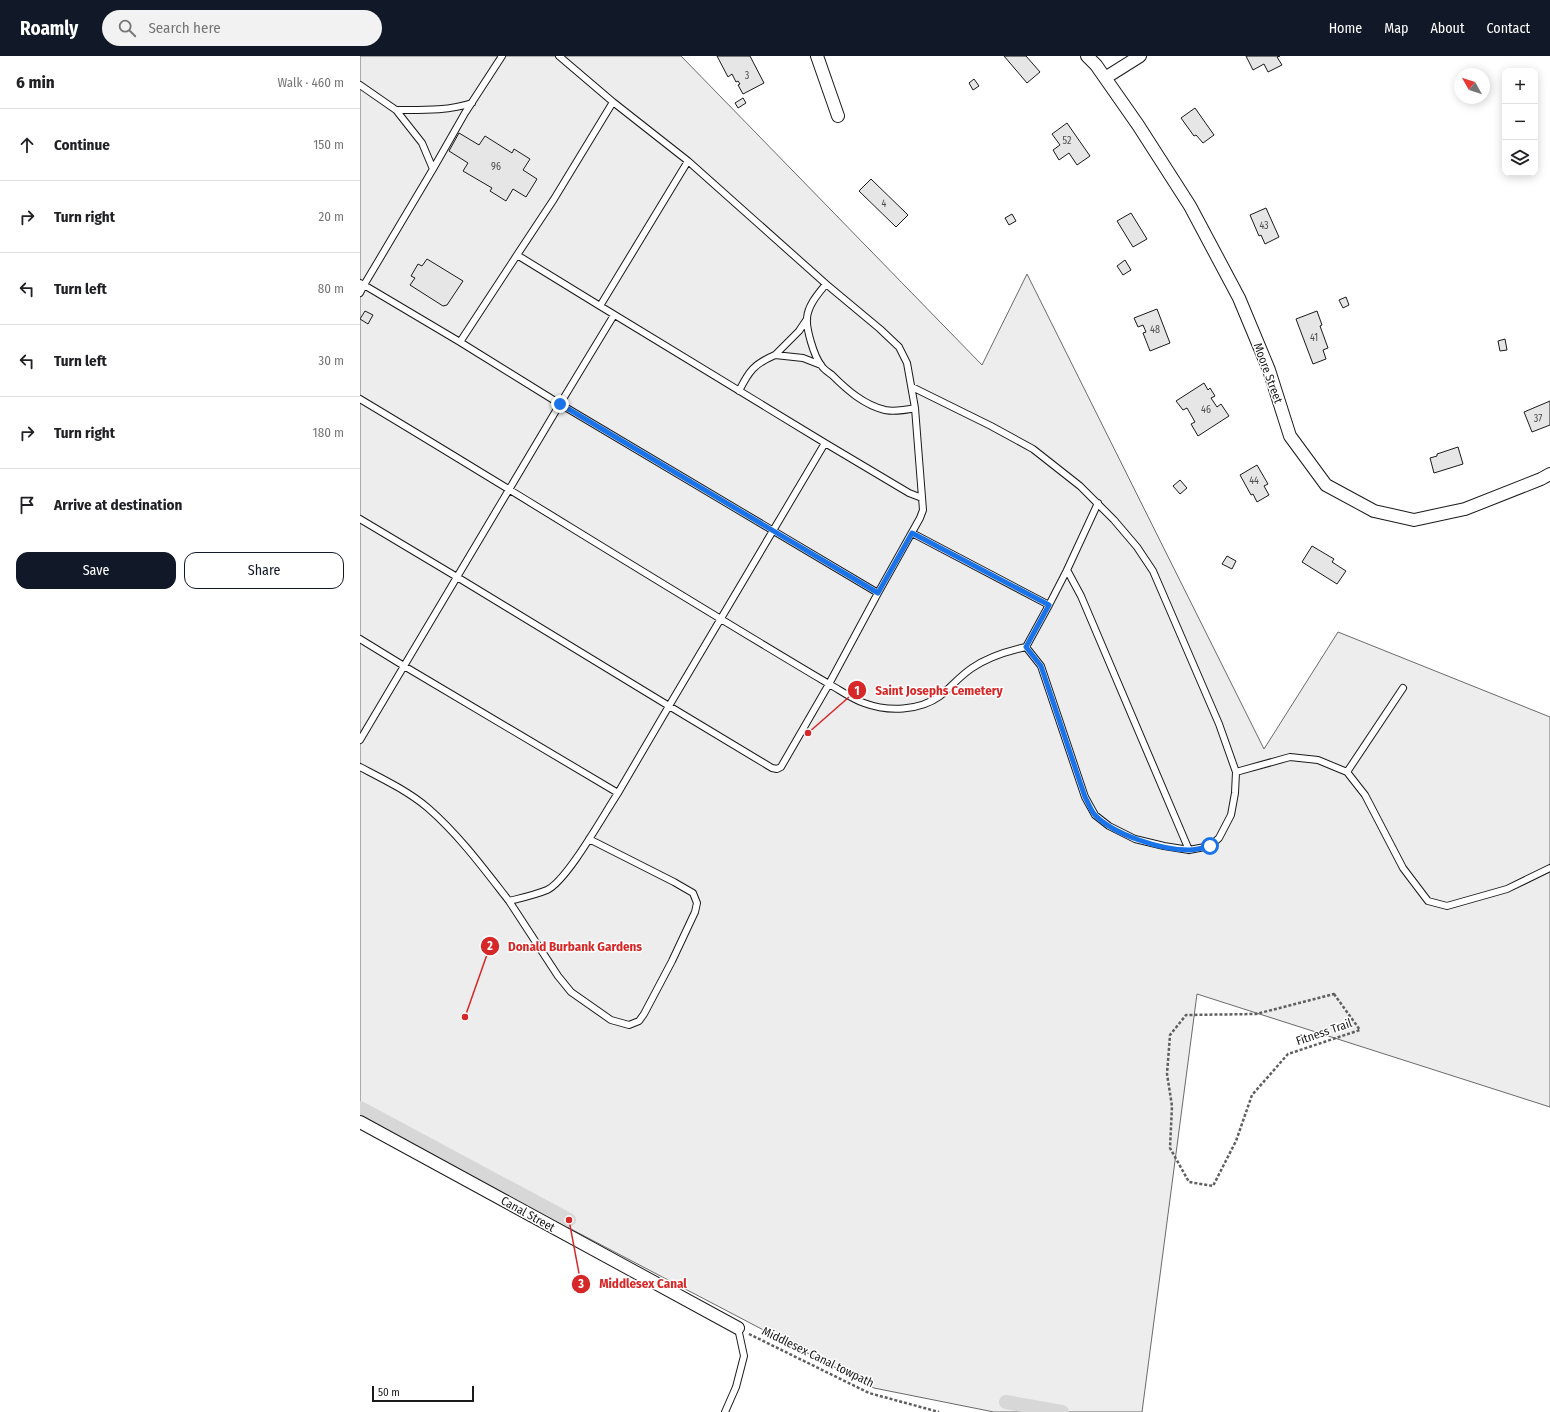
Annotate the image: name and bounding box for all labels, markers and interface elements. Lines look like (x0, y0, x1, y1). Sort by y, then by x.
search box (102, 10, 382, 46)
text: Roamly (20, 17, 78, 40)
icon: search (116, 17, 138, 39)
text: Search here (148, 19, 221, 37)
text: Home (1329, 20, 1362, 37)
text: Map (1384, 20, 1408, 37)
text: About (1430, 20, 1465, 37)
text: Contact (1487, 20, 1530, 37)
north arrow (1454, 68, 1490, 104)
map controls (1502, 68, 1538, 176)
button: + (1502, 68, 1538, 104)
house number: 3 (745, 70, 750, 82)
text: 6 min (16, 72, 55, 93)
text: Walk · 460 m (277, 75, 344, 90)
button: − (1502, 104, 1538, 140)
icon: ahead (16, 134, 38, 156)
house number: 52 (1063, 135, 1072, 147)
text: Continue (54, 136, 110, 154)
text: 150 m (313, 137, 344, 152)
button: layers (1502, 140, 1538, 176)
house number: 96 (491, 161, 501, 173)
house number: 4 (882, 198, 887, 210)
icon: right (16, 206, 38, 228)
text: Turn right (54, 208, 115, 226)
text: 20 m (318, 209, 344, 224)
house number: 43 (1259, 220, 1269, 232)
icon: left (16, 278, 38, 300)
text: Turn left (54, 280, 107, 298)
text: 80 m (318, 281, 344, 296)
house number: 48 (1150, 324, 1160, 336)
house number: 41 (1310, 332, 1318, 344)
street label: Moore Street (1251, 341, 1285, 405)
icon: left (16, 350, 38, 372)
text: Turn left (54, 352, 107, 370)
text: 30 m (318, 353, 344, 368)
route end (551, 395, 569, 413)
house number: 46 (1201, 404, 1211, 416)
house number: 37 (1534, 413, 1542, 425)
icon: right (16, 422, 38, 444)
text: Turn right (54, 424, 115, 442)
text: 180 m (313, 425, 344, 440)
house number: 44 (1249, 475, 1259, 487)
icon: arrive (16, 494, 38, 516)
text: Arrive at destination (54, 496, 182, 514)
button: Save (16, 552, 176, 589)
button: Share (184, 552, 344, 589)
callout: Saint Josephs Cemetery (847, 678, 1011, 703)
text: Saint Josephs Cemetery (875, 683, 1004, 698)
text: 1 (854, 684, 860, 698)
route start (1201, 837, 1219, 855)
callout: Donald Burbank Gardens (480, 934, 650, 959)
text: 2 (486, 939, 493, 953)
text: Donald Burbank Gardens (508, 939, 642, 954)
street label: Fitness Trail (1294, 1016, 1354, 1048)
street label: Canal Street (499, 1193, 557, 1235)
callout: Middlesex Canal (571, 1271, 695, 1296)
text: Middlesex Canal (599, 1276, 687, 1291)
text: 3 (577, 1277, 584, 1291)
street label: Middlesex Canal towpath (760, 1324, 876, 1390)
scale bar (372, 1384, 474, 1403)
text: 50 m (378, 1386, 400, 1399)

